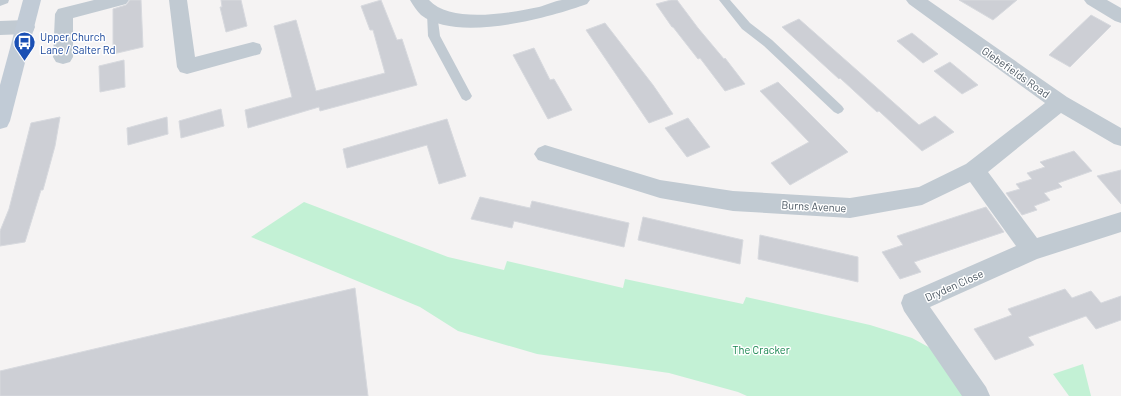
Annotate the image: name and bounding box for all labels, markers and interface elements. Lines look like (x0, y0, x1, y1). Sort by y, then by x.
bus stop icon: Upper Church Lane / Salter Rd (12, 29, 38, 62)
place label: Upper Church Lane / Salter Rd (40, 30, 116, 56)
street label: Glebefields Road (980, 44, 1052, 100)
street label: Burns Avenue (781, 198, 847, 214)
street label: Dryden Close (923, 266, 985, 304)
park label: The Cracker (732, 343, 790, 356)

